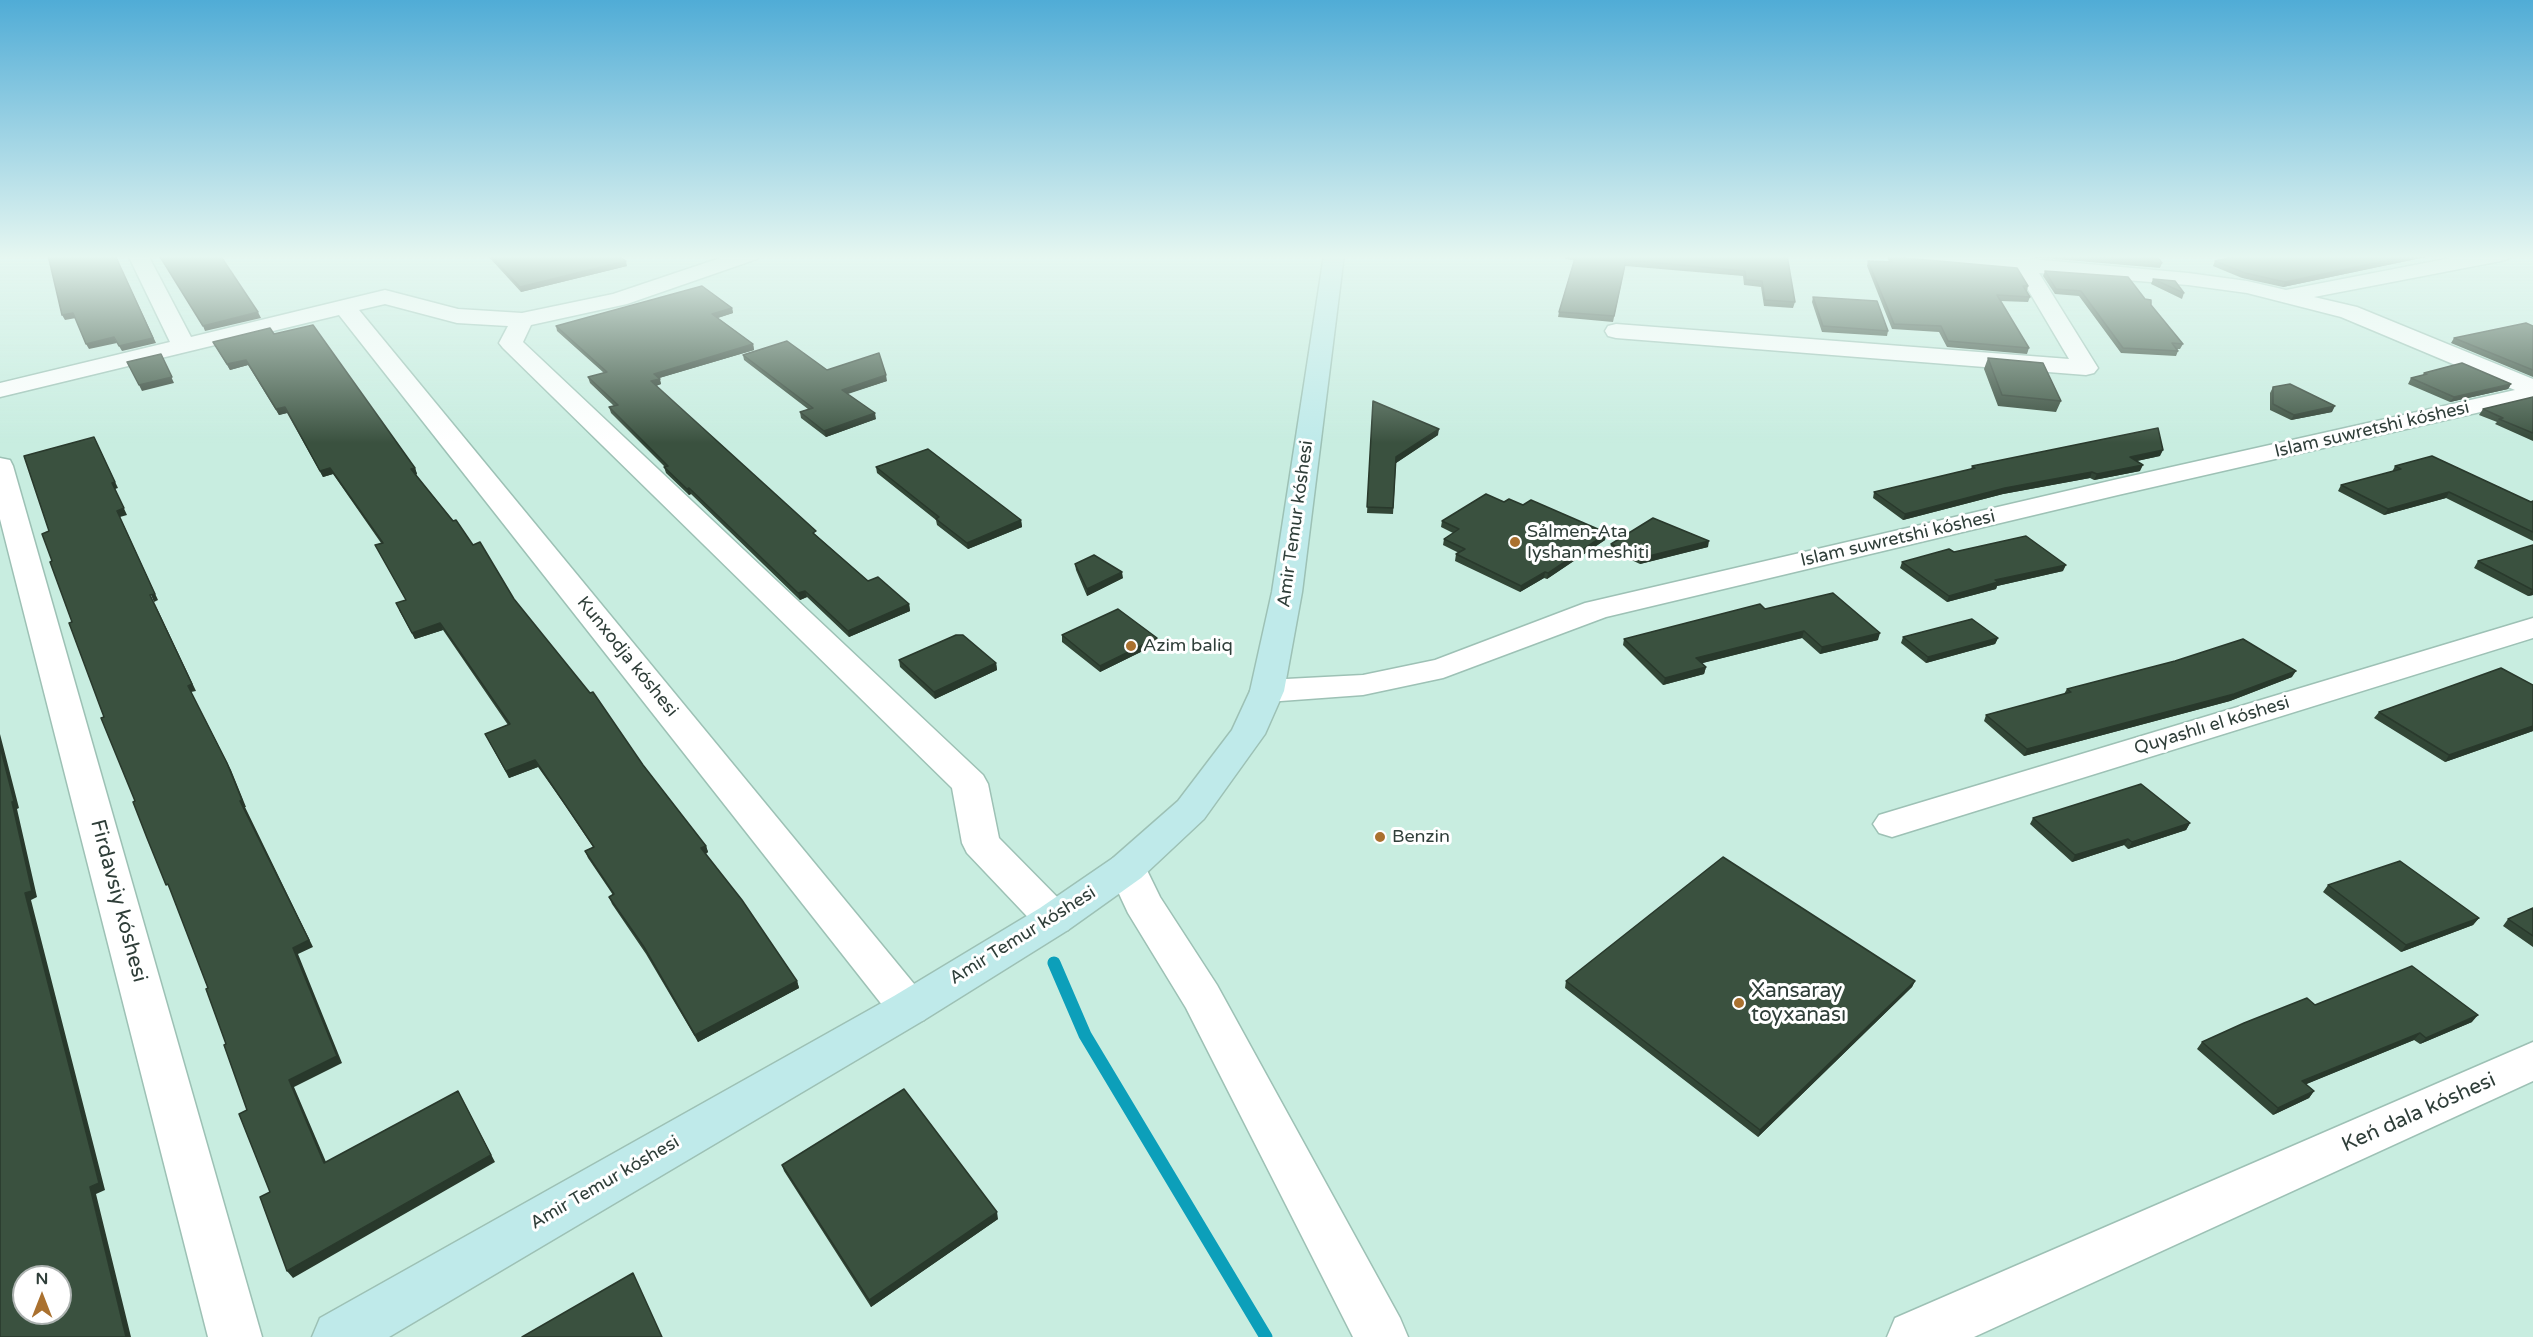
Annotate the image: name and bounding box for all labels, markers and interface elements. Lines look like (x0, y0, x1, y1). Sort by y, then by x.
street label: Islam suwretshi kóshesi (2273, 397, 2471, 463)
street label: Amir Temur kóshesi (1274, 439, 1318, 609)
street label: Islam suwretshi kóshesi (1799, 506, 1997, 572)
place label: Sálmen-Ata Iyshan meshiti (1527, 521, 1649, 564)
marker: Sálmen-Ata Iyshan meshiti (1508, 535, 1522, 549)
street label: Kunxodja kóshesi (572, 592, 682, 722)
place label: Azim baliq (1143, 635, 1233, 657)
marker: Azim baliq (1124, 639, 1138, 653)
street label: Quyashlı el kóshesi (2132, 692, 2292, 760)
street label: Firdavsiy kóshesi (84, 817, 152, 985)
place label: Benzin (1392, 826, 1450, 848)
marker: Benzin (1373, 830, 1387, 844)
street label: Amir Temur kóshesi (946, 882, 1100, 990)
place label: Xansaray toyxanası (1751, 978, 1846, 1028)
marker: Xansaray toyxanası (1732, 996, 1746, 1010)
street label: Keń dala kóshesi (2338, 1068, 2500, 1158)
street label: Amir Temur kóshesi (527, 1132, 683, 1234)
north arrow (12, 1265, 72, 1325)
text: N (36, 1269, 48, 1289)

